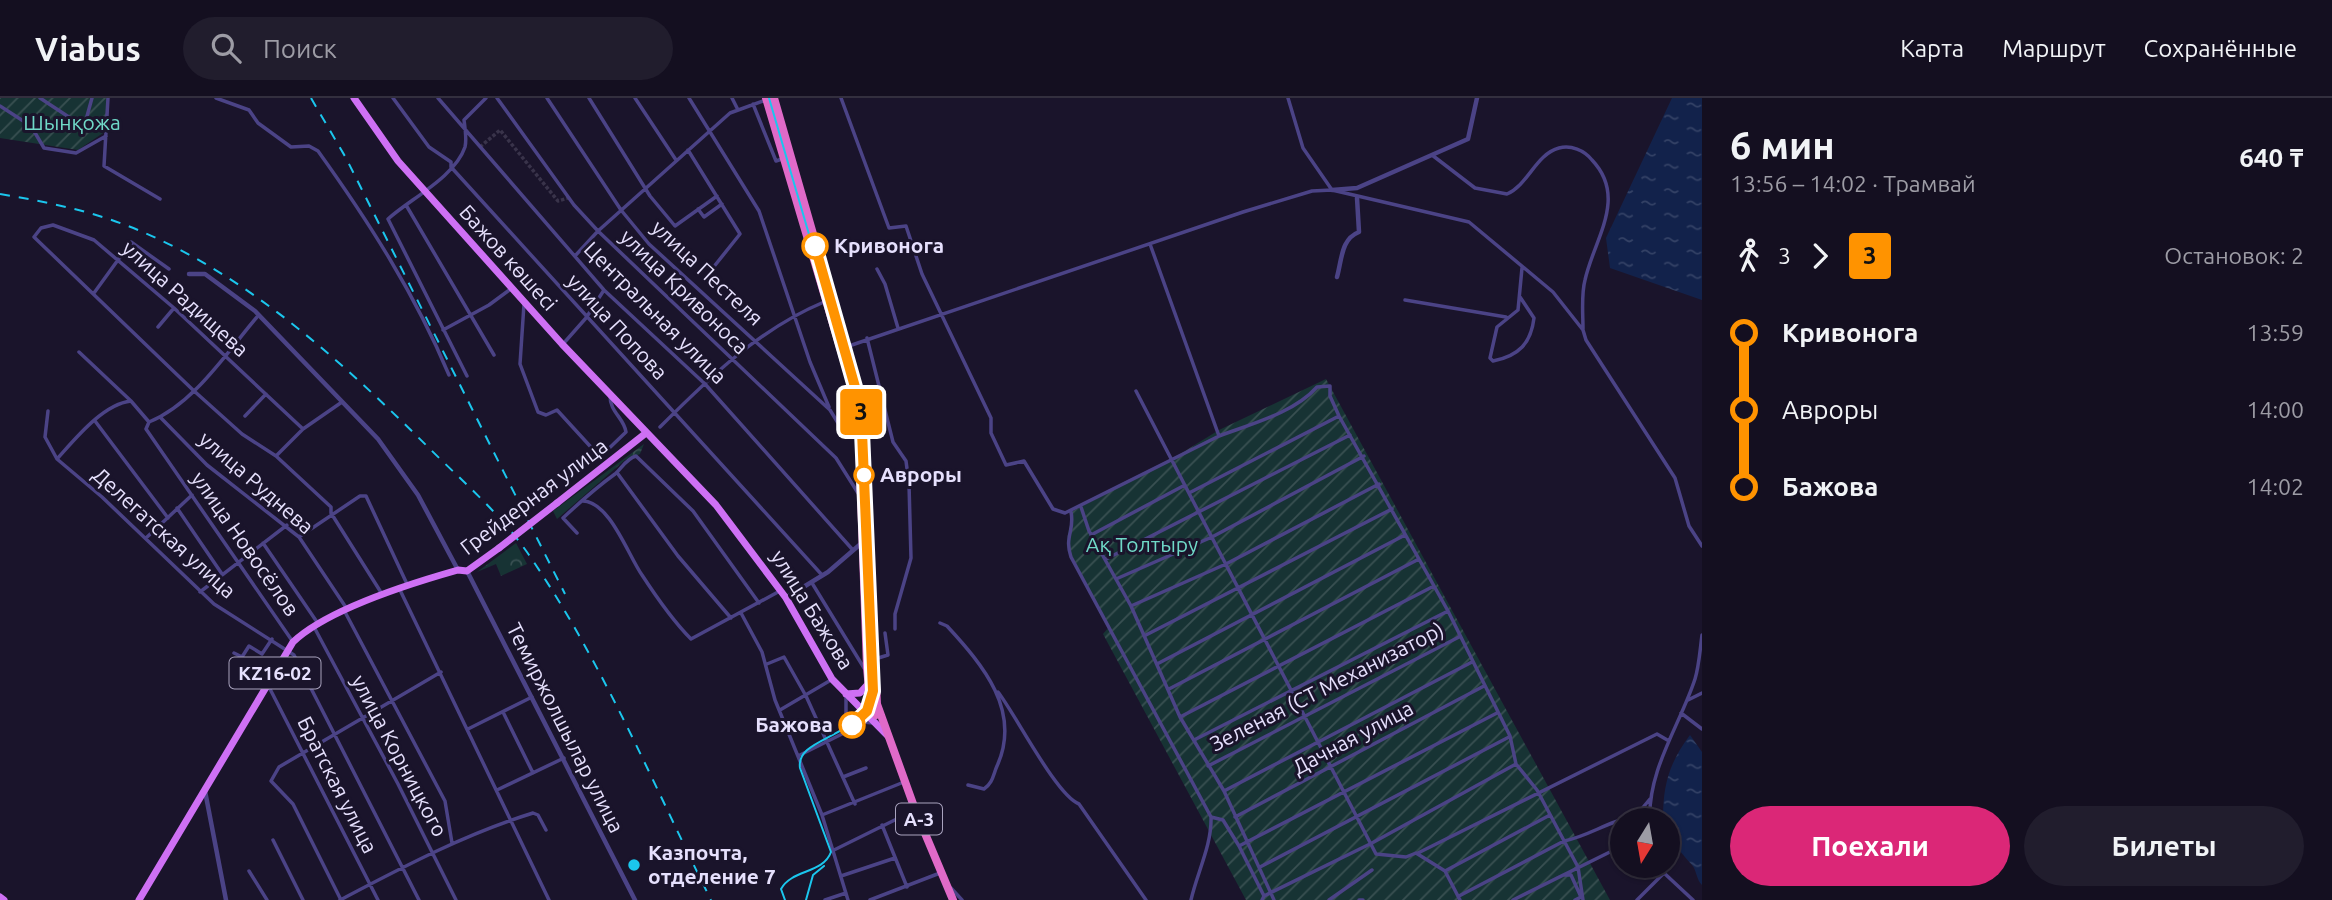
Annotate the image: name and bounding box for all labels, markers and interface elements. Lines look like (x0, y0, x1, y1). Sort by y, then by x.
search box (183, 17, 673, 80)
icon: search (207, 29, 245, 67)
text: Viabus (35, 30, 141, 67)
text: Поиск (263, 34, 337, 63)
text: Карта (1900, 35, 1964, 62)
text: Маршрут (2002, 35, 2106, 62)
text: Сохранённые (2144, 35, 2297, 62)
park label: Шынқожа (23, 110, 121, 134)
text: 6 мин (1730, 124, 1835, 166)
text: 640 ₸ (2239, 143, 2304, 172)
text: 13:56 – 14:02 · Трамвай (1730, 171, 1976, 196)
street label: Бажов көшесі (455, 200, 562, 315)
street label: улица Пестеля (647, 215, 768, 330)
street label: улица Кривоноса (616, 224, 754, 359)
marker: Кривонога (802, 233, 828, 259)
place label: Кривонога (834, 233, 944, 257)
street label: улица Радищева (118, 235, 254, 361)
street label: Центральная улица (580, 236, 732, 388)
icon: walk (1730, 237, 1768, 275)
icon: forward (1801, 237, 1839, 275)
text: 3 (1863, 242, 1877, 269)
text: 3 (1778, 243, 1791, 268)
text: Остановок: 2 (2164, 243, 2304, 268)
street label: улица Попова (563, 268, 673, 384)
text: Кривонога (1782, 318, 1918, 347)
text: 13:59 (2246, 320, 2304, 345)
line badge: 3 (838, 389, 884, 435)
text: Авроры (1782, 395, 1878, 424)
text: 14:00 (2246, 397, 2304, 422)
text: 3 (854, 398, 868, 425)
street label: улица Руднева (195, 426, 319, 538)
street label: Грейдерная улица (455, 433, 612, 559)
street label: Делегатская улица (88, 462, 241, 603)
place label: Авроры (880, 462, 962, 486)
marker: Авроры (854, 465, 874, 485)
street label: улица Новосёлов (187, 467, 305, 620)
text: Бажова (1782, 472, 1878, 501)
text: 14:02 (2246, 474, 2304, 499)
park label: Ақ Толтыру (1086, 532, 1198, 556)
street label: улица Бажова (767, 546, 859, 673)
street label: Зеленая (СТ Механизатор) (1206, 617, 1447, 756)
street label: Темиржолшылар улица (503, 619, 629, 836)
road number: KZ16-02 (230, 658, 320, 688)
street label: улица Корницкого (347, 671, 453, 841)
street label: Дачная улица (1288, 695, 1417, 779)
street label: Братская улица (293, 712, 383, 857)
place label: Бажова (755, 712, 833, 736)
marker: Бажова (839, 712, 865, 738)
road number: A-3 (896, 804, 942, 834)
button: Поехали (1730, 806, 2010, 886)
button: Билеты (2024, 806, 2304, 886)
north arrow (1610, 808, 1680, 878)
map controls (1610, 808, 1680, 878)
place label: Казпочта, отделение 7 (648, 840, 776, 888)
marker: Казпочта, отделение 7 (626, 857, 642, 873)

